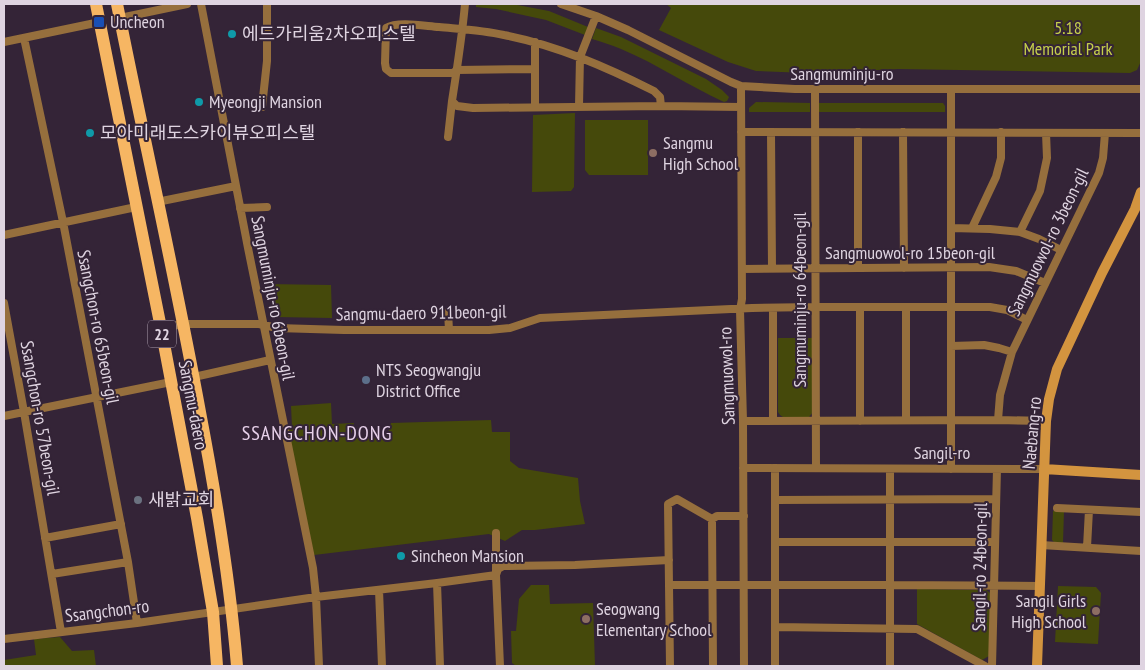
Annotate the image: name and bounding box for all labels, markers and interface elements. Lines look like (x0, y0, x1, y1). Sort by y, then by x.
place label: Uncheon (110, 10, 165, 33)
marker: Uncheon (92, 15, 106, 29)
park label: 5.18 Memorial Park (1023, 16, 1113, 60)
place label: 에드가리움2차오피스텔 (242, 22, 416, 45)
marker: 에드가리움2차오피스텔 (226, 28, 238, 40)
street label: Sangmuminju-ro (790, 62, 894, 85)
place label: Myeongji Mansion (209, 90, 322, 113)
marker: Myeongji Mansion (193, 96, 205, 108)
place label: 모아미래도스카이뷰오피스텔 (100, 121, 315, 144)
marker: 모아미래도스카이뷰오피스텔 (84, 127, 96, 139)
place label: Sangmu High School (663, 131, 739, 175)
marker: Sangmu High School (647, 147, 659, 159)
street label: Sangmuowol-ro 3beon-gil (1002, 163, 1094, 320)
street label: Sangmuminju-ro 64beon-gil (788, 212, 811, 388)
street label: Sangmuminju-ro 6beon-gil (246, 214, 301, 383)
street label: Sangmuowol-ro 15beon-gil (825, 241, 996, 264)
street label: Ssangchon-ro 65beon-gil (72, 248, 125, 407)
street label: Sangmu-daero 911beon-gil (336, 300, 507, 325)
road number: 22 (148, 320, 176, 348)
street label: Sangmuowol-ro (713, 326, 740, 425)
street label: Ssangchon-ro 57beon-gil (16, 339, 66, 498)
street label: Sangmu-daero (174, 358, 213, 452)
place label: NTS Seogwangju District Office (376, 358, 481, 402)
marker: NTS Seogwangju District Office (360, 374, 372, 386)
street label: Naebang-ro (1017, 395, 1046, 470)
district label: SSANGCHON-DONG (242, 420, 392, 446)
street label: Sangil-ro (914, 441, 971, 464)
place label: 새밝교회 (148, 488, 214, 511)
marker: 새밝교회 (132, 494, 144, 506)
street label: Sangil-ro 24beon-gil (967, 502, 992, 631)
place label: Sincheon Mansion (411, 544, 524, 567)
marker: Sincheon Mansion (395, 550, 407, 562)
place label: Sangil Girls High School (1011, 589, 1087, 633)
street label: Ssangchon-ro (64, 594, 151, 627)
place label: Seogwang Elementary School (596, 597, 712, 641)
marker: Sangil Girls High School (1090, 605, 1102, 617)
marker: Seogwang Elementary School (580, 613, 592, 625)

